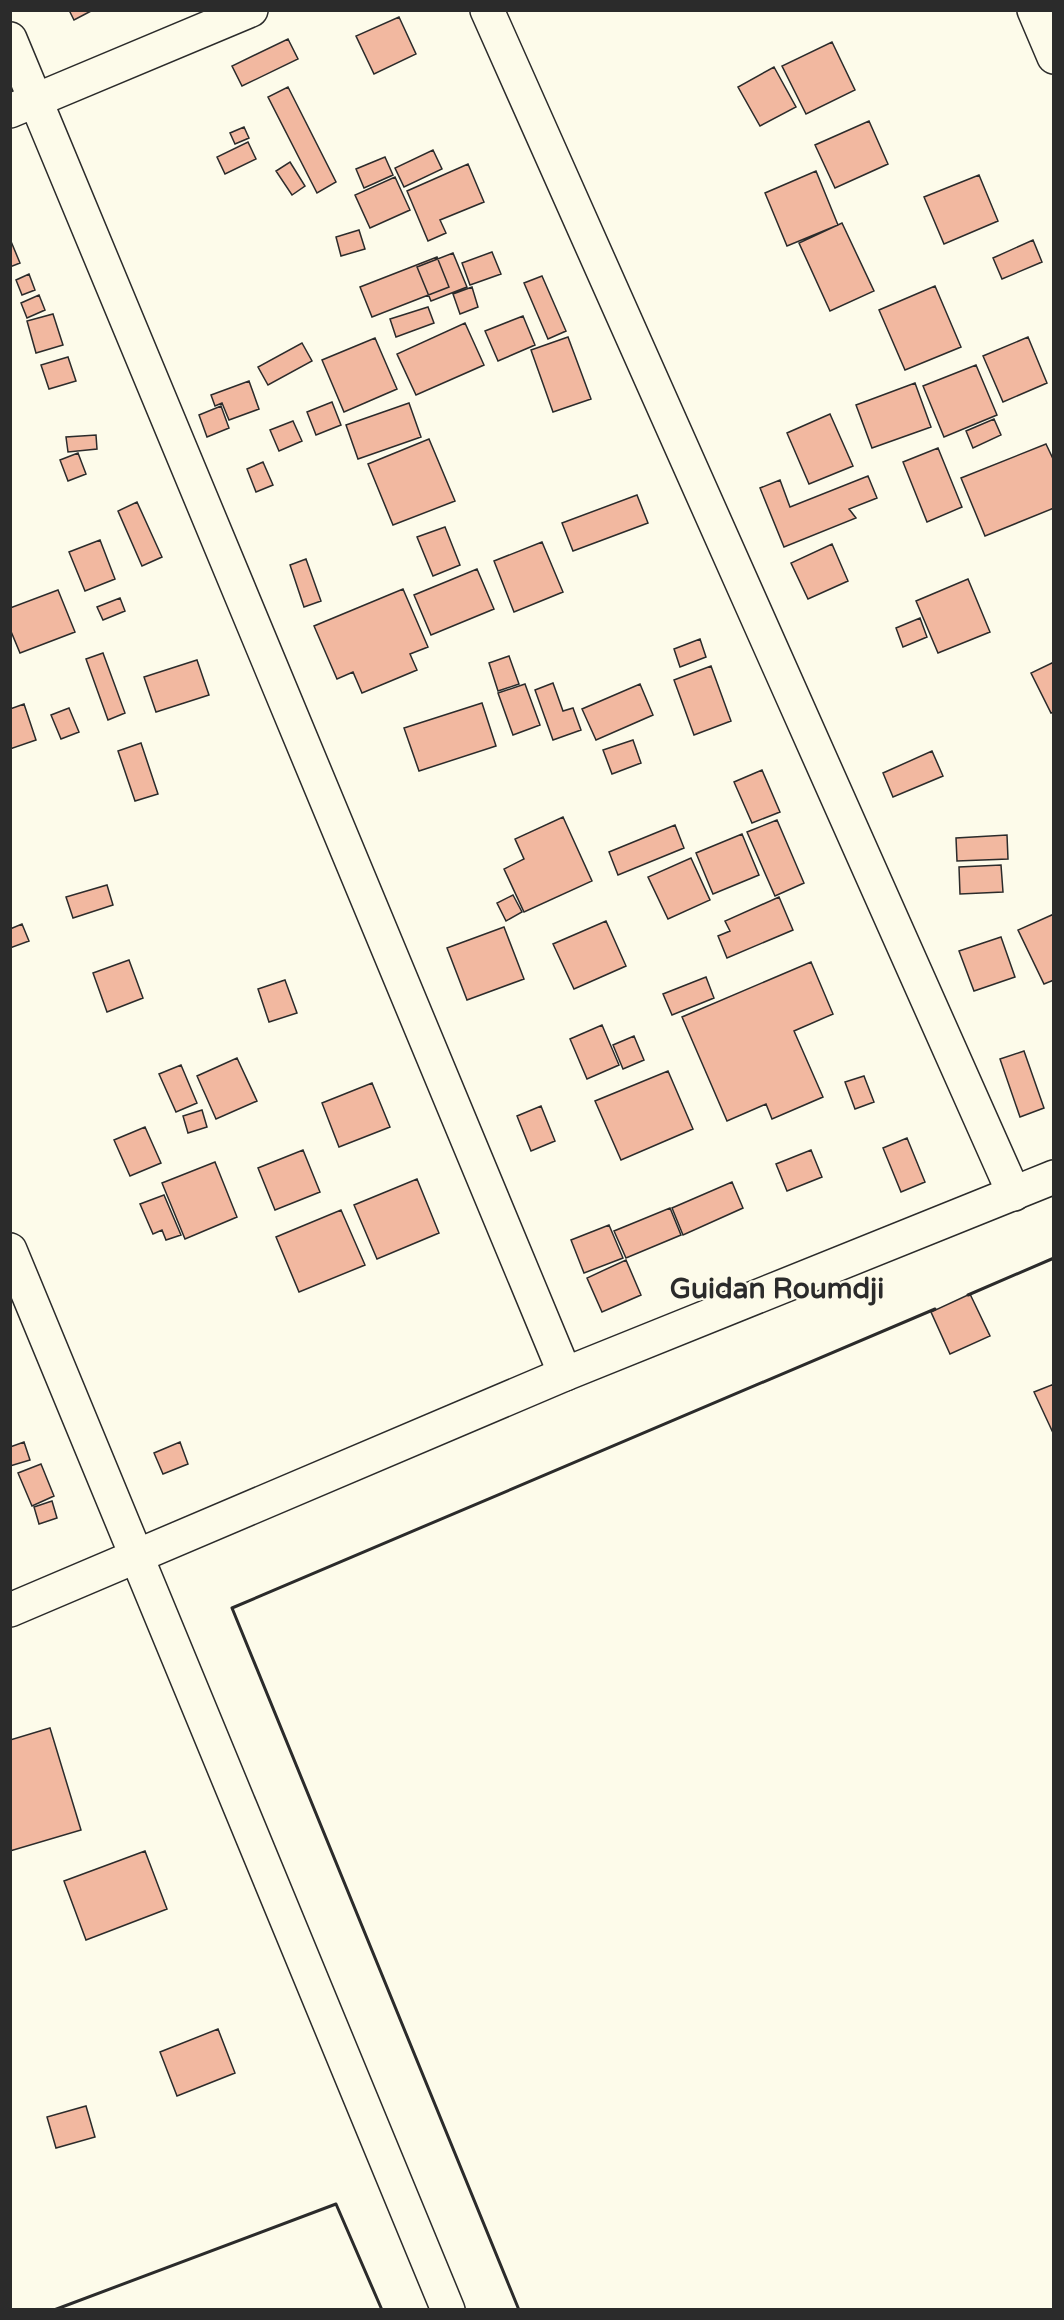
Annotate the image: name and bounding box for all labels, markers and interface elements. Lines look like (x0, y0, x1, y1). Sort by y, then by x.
district label: Guidan Roumdji (670, 1272, 884, 1306)

